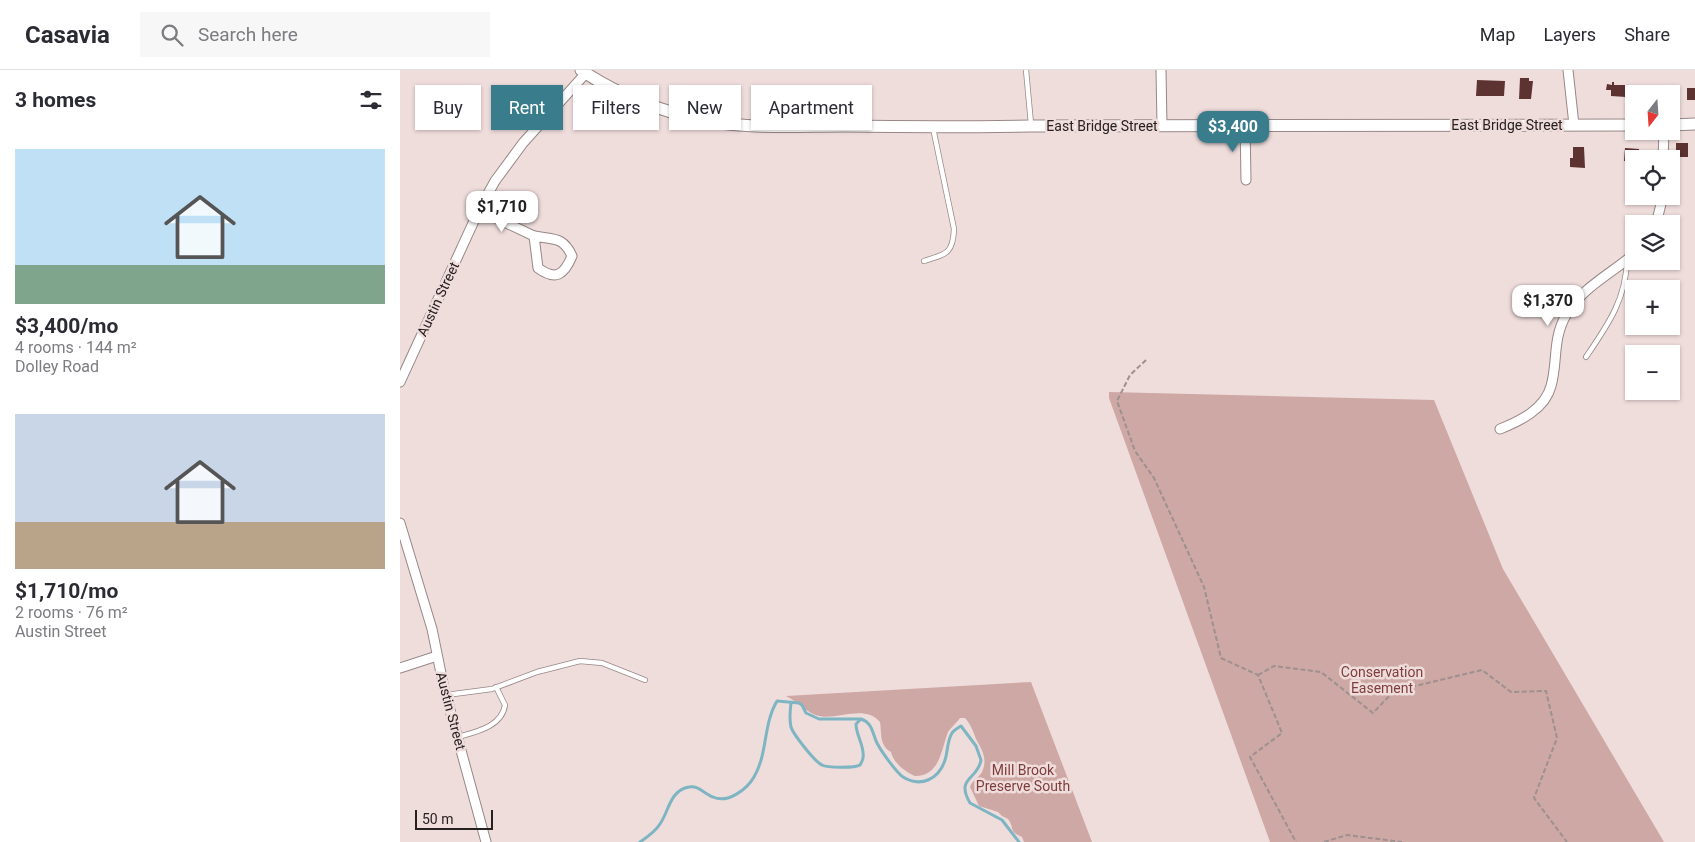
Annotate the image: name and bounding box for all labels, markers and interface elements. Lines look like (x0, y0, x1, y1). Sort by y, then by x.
search box (140, 12, 490, 57)
text: Casavia (25, 21, 110, 49)
icon: search (158, 21, 186, 49)
text: Search here (198, 23, 298, 46)
text: Map (1480, 24, 1515, 45)
text: Layers (1543, 24, 1596, 45)
text: Share (1624, 24, 1670, 45)
chip: Buy (415, 85, 481, 130)
chip: Rent (491, 85, 563, 130)
chip: Filters (573, 85, 659, 130)
chip: New (669, 85, 741, 130)
chip: Apartment (751, 85, 872, 130)
north arrow (1625, 85, 1680, 140)
map controls (1625, 85, 1680, 400)
icon: filters (357, 86, 385, 114)
text: 3 homes (15, 88, 96, 112)
pin: $3,400 (1192, 111, 1274, 153)
text: $3,400 (1208, 117, 1258, 136)
street label: East Bridge Street (1451, 117, 1563, 133)
street label: East Bridge Street (1046, 118, 1158, 134)
button: locate (1625, 150, 1680, 205)
icon: home (155, 182, 245, 272)
pin: $1,710 (461, 190, 543, 233)
text: $1,710 (477, 197, 527, 216)
button: layers (1625, 215, 1680, 270)
street label: Austin Street (414, 259, 462, 339)
button: + (1625, 280, 1680, 335)
pin: $1,370 (1507, 284, 1589, 327)
text: $1,370 (1523, 291, 1573, 310)
text: $3,400/mo (15, 314, 118, 338)
text: 4 rooms · 144 m² (15, 338, 137, 357)
button: − (1625, 345, 1680, 400)
text: Dolley Road (15, 357, 99, 376)
icon: home (155, 447, 245, 537)
text: $1,710/mo (15, 579, 118, 603)
text: 2 rooms · 76 m² (15, 603, 128, 622)
text: Austin Street (15, 622, 107, 641)
park label: Conservation Easement (1341, 664, 1423, 696)
street label: Austin Street (433, 670, 469, 752)
park label: Mill Brook Preserve South (976, 762, 1070, 794)
scale bar (415, 807, 492, 830)
text: 50 m (422, 811, 454, 827)

